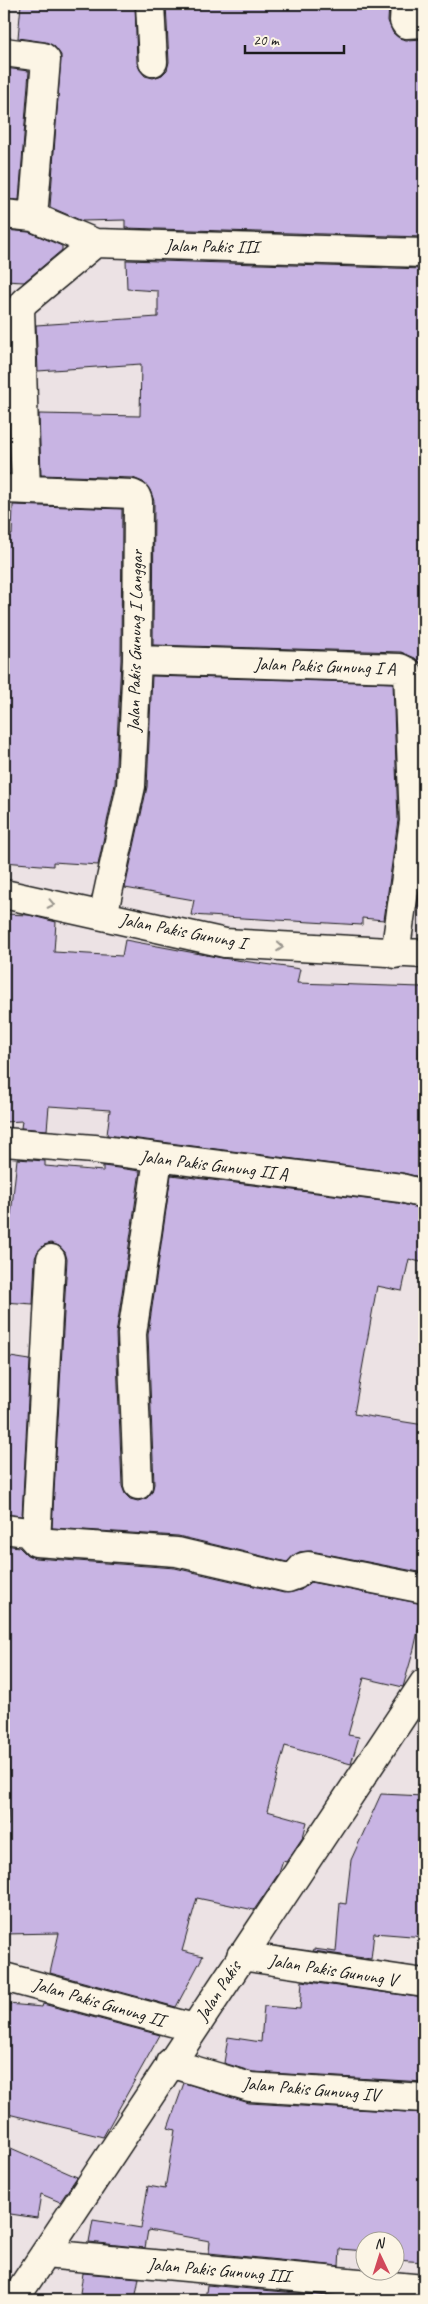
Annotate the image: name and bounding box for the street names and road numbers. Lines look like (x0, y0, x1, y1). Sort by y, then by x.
street label: Jalan Pakis III (164, 234, 263, 258)
street label: Jalan Pakis Gunung I Langgar (122, 548, 148, 733)
street label: Jalan Pakis Gunung I A (253, 653, 397, 679)
street label: Jalan Pakis Gunung I (117, 908, 252, 955)
street label: Jalan Pakis Gunung II A (138, 1145, 290, 1185)
street label: Jalan Pakis Gunung V (266, 1949, 402, 1991)
street label: Jalan Pakis (190, 1955, 246, 2026)
street label: Jalan Pakis Gunung II (30, 1973, 171, 2032)
street label: Jalan Pakis Gunung IV (241, 2072, 383, 2106)
street label: Jalan Pakis Gunung III (146, 2253, 295, 2287)

